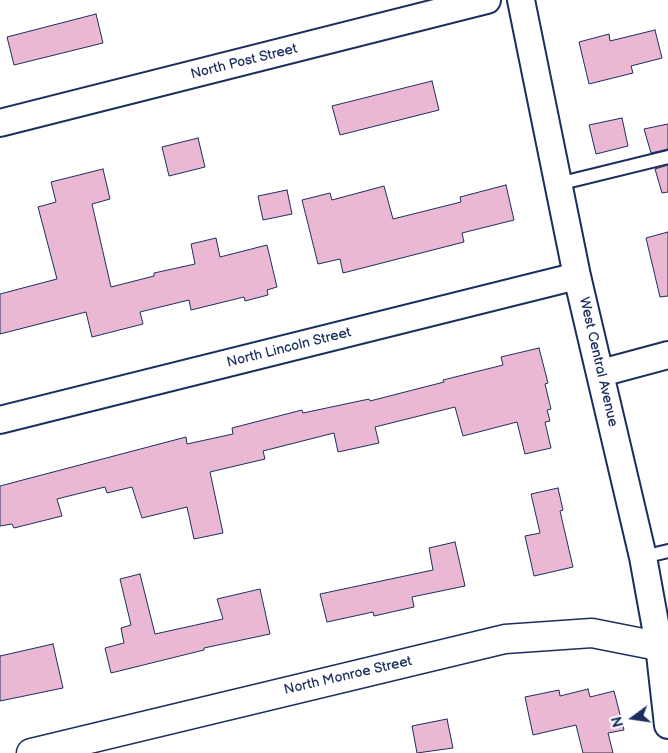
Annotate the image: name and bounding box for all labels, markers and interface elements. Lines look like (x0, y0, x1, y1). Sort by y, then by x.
street label: North Post Street (189, 41, 299, 83)
street label: West Central Avenue (575, 296, 621, 428)
street label: North Lincoln Street (225, 324, 353, 372)
street label: North Monroe Street (282, 653, 414, 699)
north arrow (608, 693, 658, 743)
text: N (608, 715, 627, 729)

